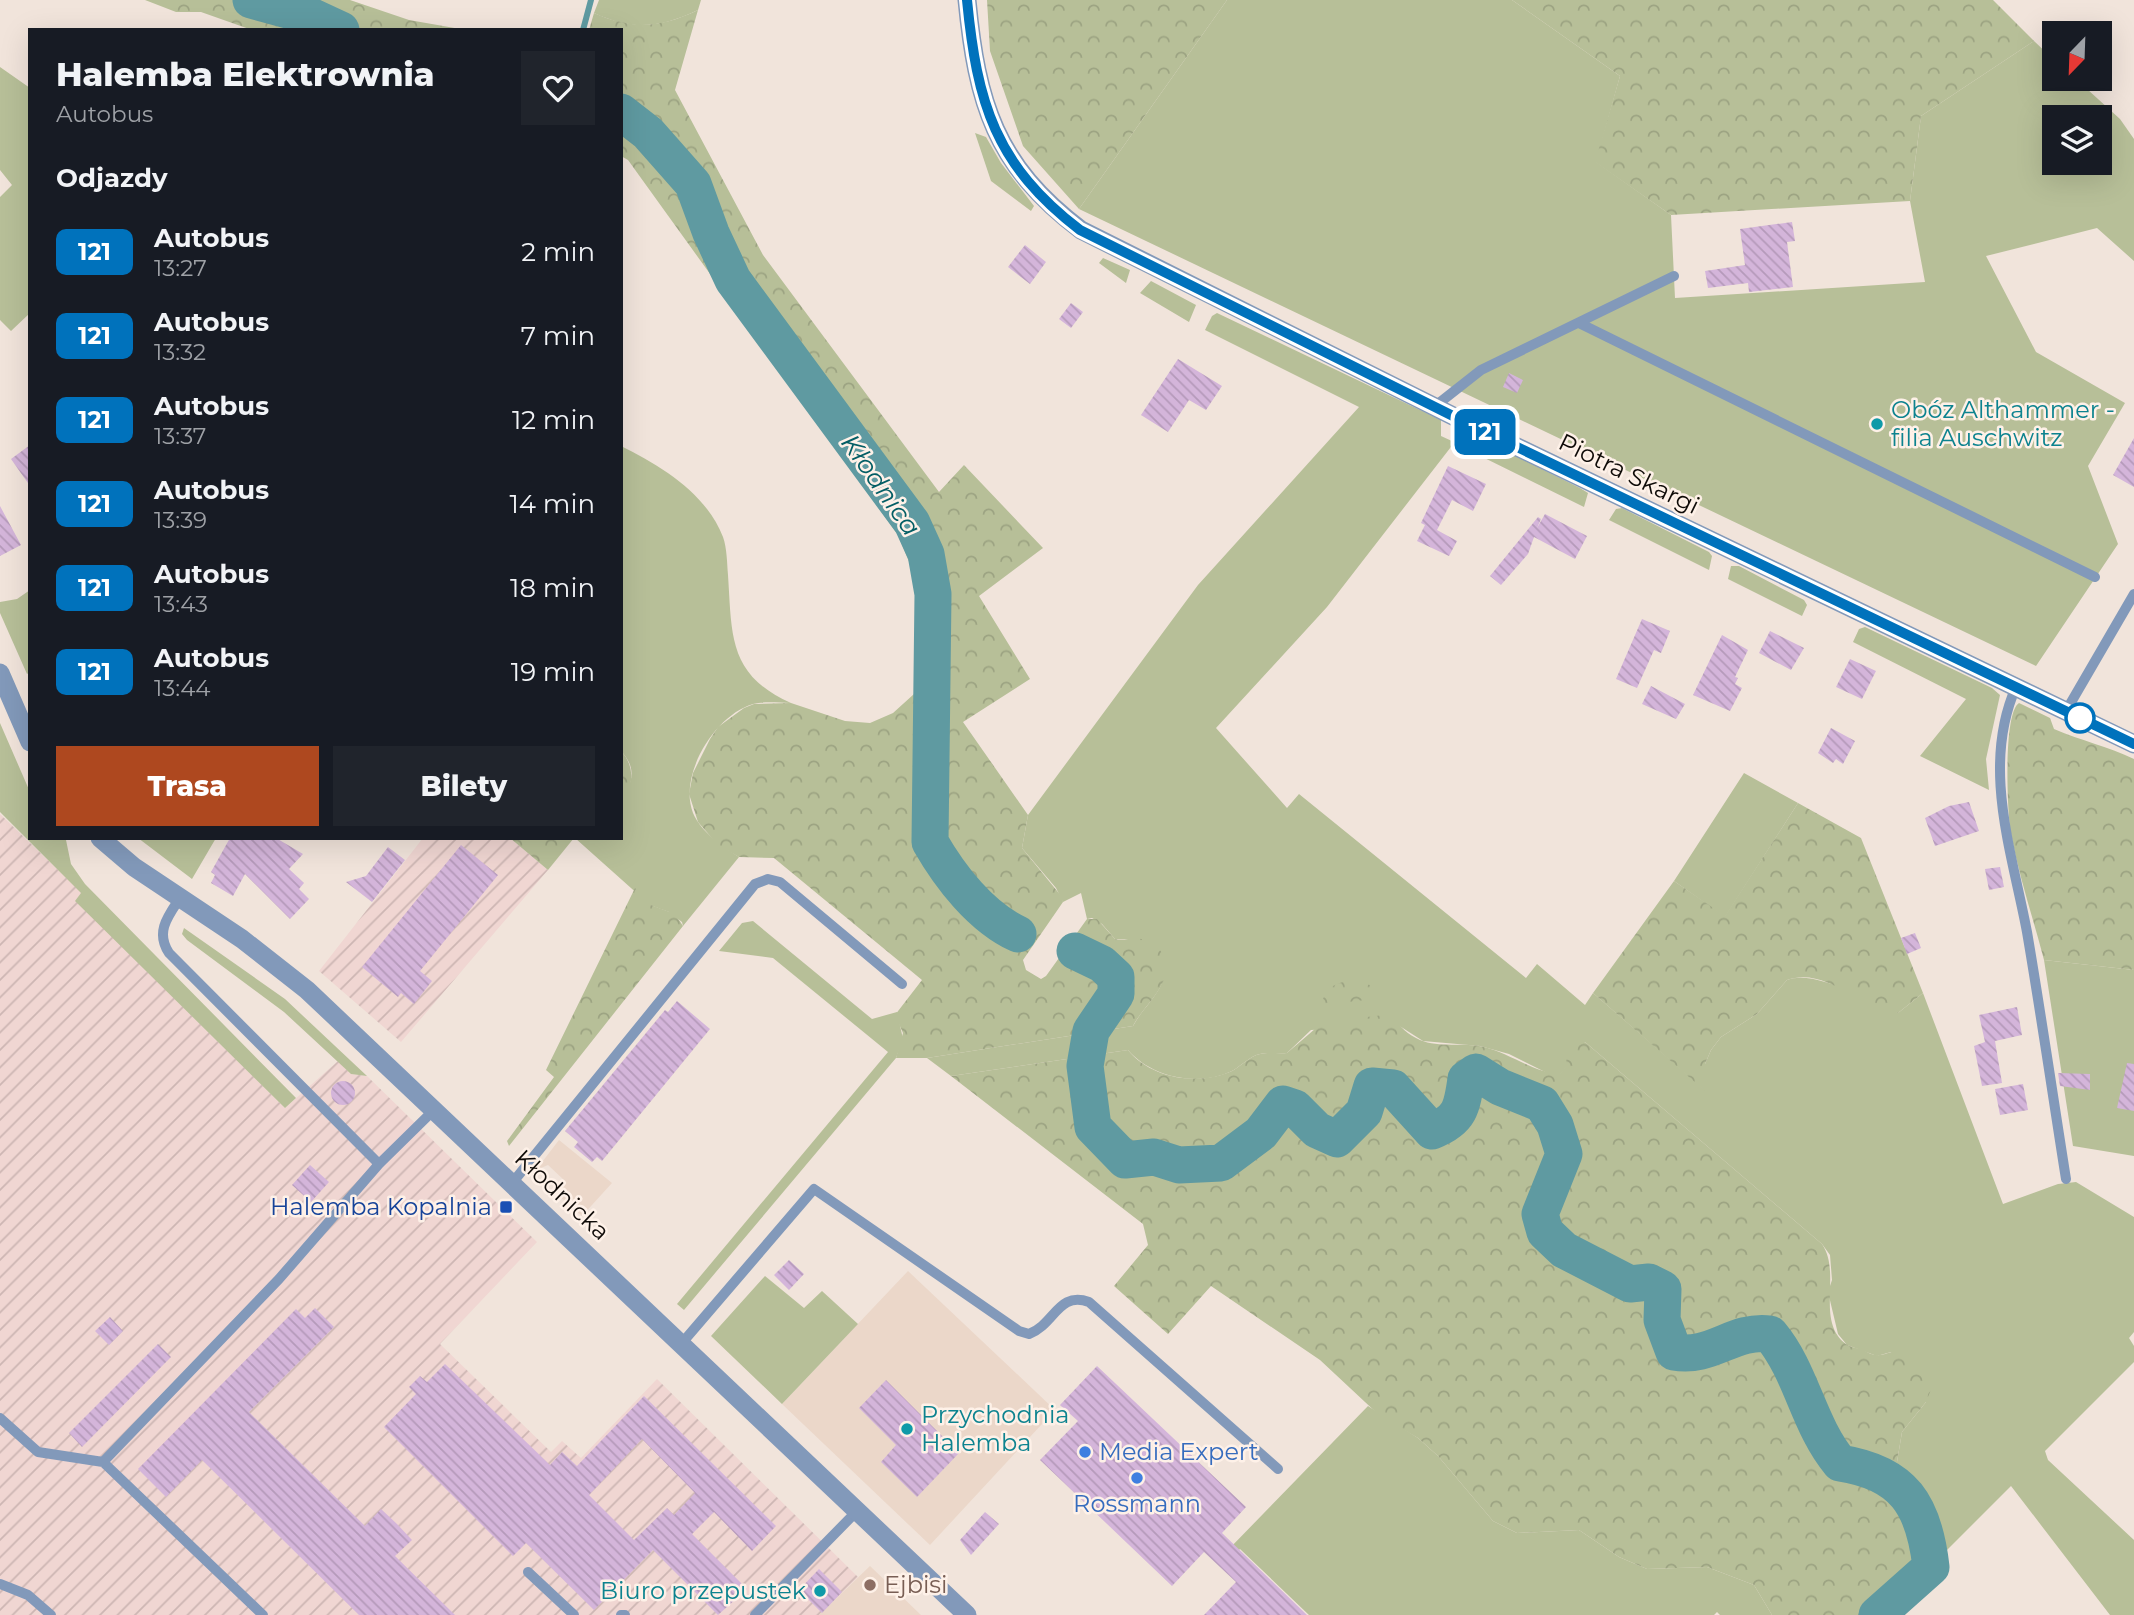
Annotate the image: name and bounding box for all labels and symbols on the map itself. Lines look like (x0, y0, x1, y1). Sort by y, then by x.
north arrow (2042, 21, 2112, 91)
place label: Obóz Althammer - filia Auschwitz (1891, 395, 2115, 452)
line badge: 121 (1445, 409, 1525, 455)
marker: Obóz Althammer - filia Auschwitz (1869, 416, 1885, 432)
street label: Piotra Skargi (1554, 427, 1704, 520)
water label: Kłodnica (834, 428, 928, 542)
unlabelled marker (2065, 703, 2095, 733)
street label: Kłodnicka (509, 1143, 616, 1246)
place label: Halemba Kopalnia (270, 1192, 492, 1221)
marker: Halemba Kopalnia (498, 1199, 514, 1215)
place label: Przychodnia Halemba (921, 1400, 1070, 1457)
marker: Przychodnia Halemba (899, 1421, 915, 1437)
place label: Media Expert (1099, 1437, 1259, 1466)
marker: Media Expert (1077, 1444, 1093, 1460)
marker: Rossmann (1129, 1470, 1145, 1486)
place label: Rossmann (1073, 1489, 1201, 1518)
place label: Ejbisi (884, 1570, 948, 1599)
place label: Biuro przepustek (600, 1576, 807, 1605)
marker: Ejbisi (862, 1577, 878, 1593)
marker: Biuro przepustek (812, 1583, 828, 1599)

